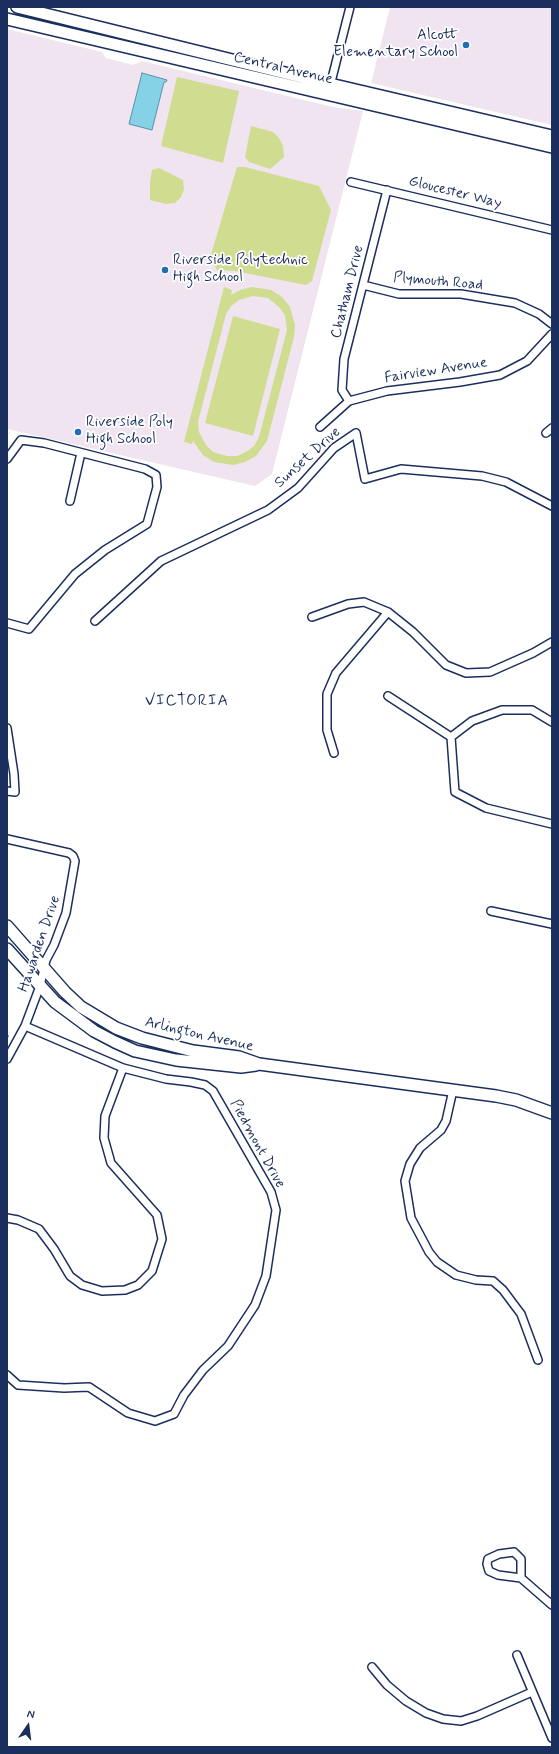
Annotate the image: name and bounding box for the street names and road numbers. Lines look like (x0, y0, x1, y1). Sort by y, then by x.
street label: Central Avenue (232, 49, 334, 89)
street label: Gloucester Way (407, 173, 503, 213)
street label: Chatham Drive (328, 243, 368, 341)
street label: Plymouth Road (392, 269, 484, 295)
street label: Fairview Avenue (383, 354, 489, 388)
street label: Sunset Drive (271, 424, 345, 492)
street label: Hawarden Drive (15, 893, 65, 995)
street label: Arlington Avenue (143, 1014, 255, 1056)
street label: Piedmont Drive (225, 1097, 289, 1191)

